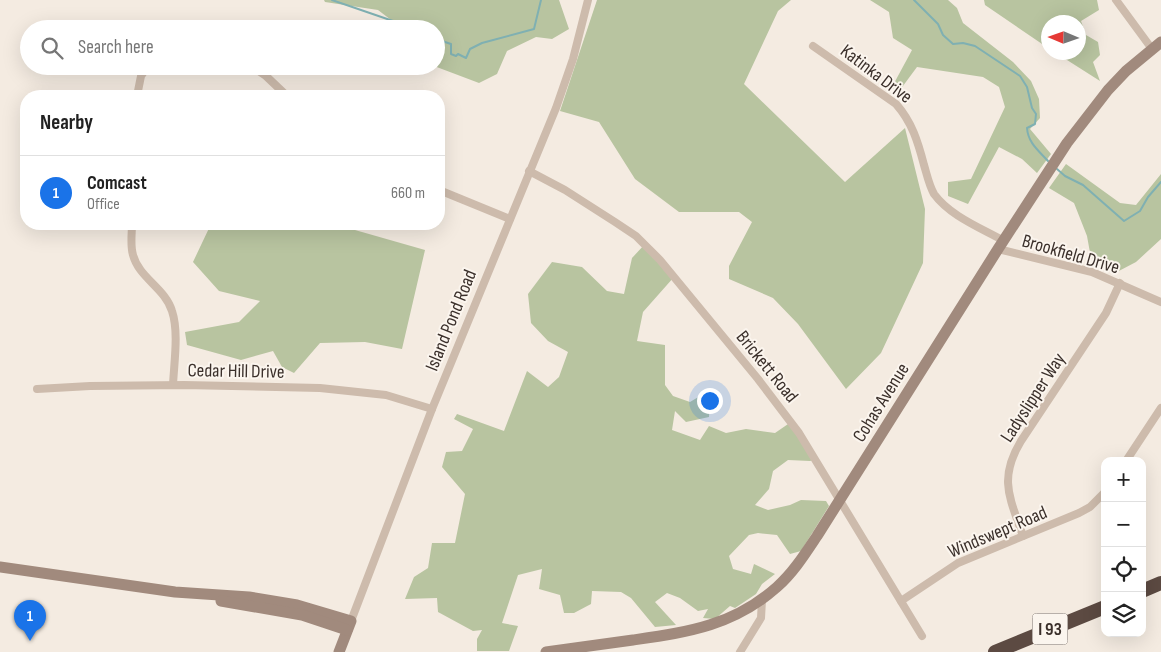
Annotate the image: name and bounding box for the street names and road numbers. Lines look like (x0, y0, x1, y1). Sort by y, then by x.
street label: Katinka Drive (836, 40, 917, 109)
street label: Brookfield Drive (1019, 230, 1122, 279)
street label: Island Pond Road (421, 267, 482, 375)
street label: Brickett Road (731, 326, 803, 408)
street label: Ladyslipper Way (996, 348, 1071, 447)
street label: Cedar Hill Drive (187, 359, 285, 384)
street label: Cohas Avenue (848, 359, 915, 446)
street label: Windswept Road (945, 501, 1051, 564)
road number: I 93 (1032, 614, 1068, 644)

